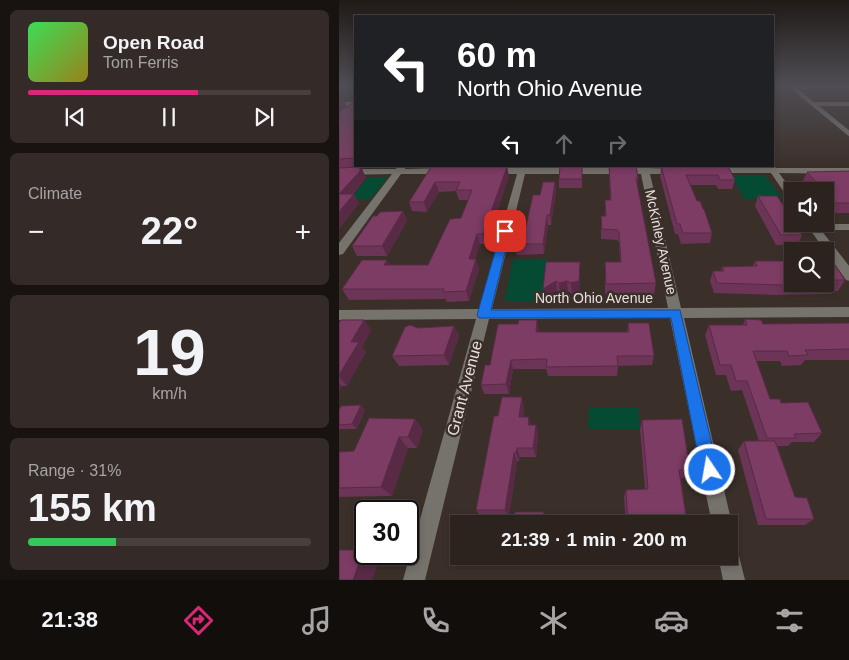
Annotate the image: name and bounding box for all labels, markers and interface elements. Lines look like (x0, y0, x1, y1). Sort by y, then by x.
text: Open Road (103, 32, 204, 53)
icon: left (374, 35, 439, 100)
text: 60 m (457, 35, 537, 74)
text: Tom Ferris (103, 54, 179, 71)
text: North Ohio Avenue (457, 76, 643, 101)
icon: previous (61, 103, 89, 131)
icon: pause (155, 103, 183, 131)
icon: next (250, 103, 278, 131)
icon: left (497, 130, 525, 158)
icon: ahead (550, 130, 578, 158)
icon: right (603, 130, 631, 158)
map controls (784, 182, 834, 292)
button: sound (784, 182, 834, 232)
text: Climate (28, 185, 82, 202)
street label: McKinley Avenue (642, 188, 680, 296)
text: 22° (141, 210, 198, 252)
pin (484, 210, 526, 252)
text: − (28, 216, 44, 247)
text: + (295, 216, 311, 247)
icon: arrive (491, 217, 519, 245)
button: search (784, 242, 834, 292)
street label: North Ohio Avenue (535, 290, 653, 306)
text: 19 (133, 316, 206, 389)
street label: Grant Avenue (444, 339, 485, 437)
text: km/h (152, 385, 187, 402)
position arrow (683, 443, 735, 495)
text: Range · 31% (28, 462, 121, 479)
text: 155 km (28, 487, 157, 529)
speed limit sign: 30 (354, 500, 419, 565)
text: 21:39 · 1 min · 200 m (501, 529, 687, 550)
icon: directions (181, 603, 216, 638)
icon: music (299, 603, 334, 638)
icon: phone (418, 603, 453, 638)
icon: climate (536, 603, 571, 638)
icon: car (654, 603, 689, 638)
icon: filters (772, 603, 807, 638)
text: 21:38 (42, 607, 98, 632)

